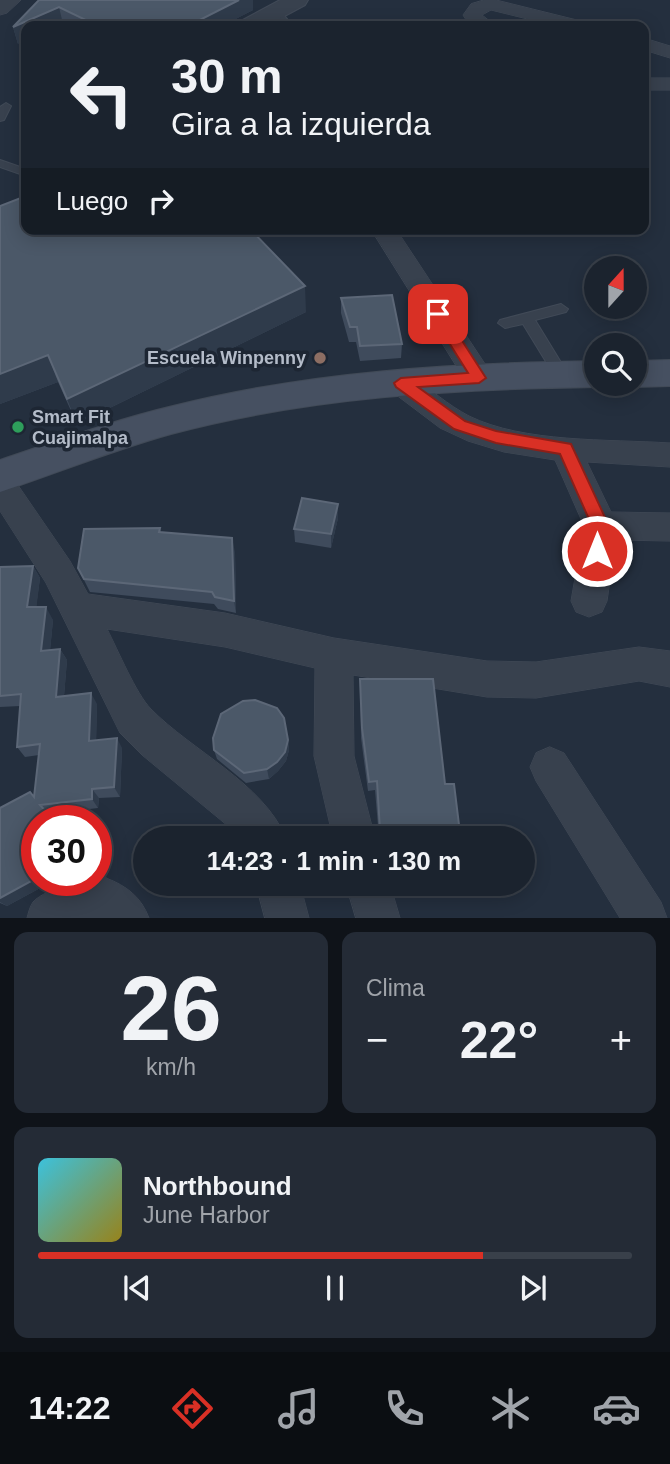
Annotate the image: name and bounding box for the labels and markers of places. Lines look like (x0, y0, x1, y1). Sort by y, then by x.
pin (408, 284, 468, 344)
place label: Escuela Winpenny (147, 348, 306, 368)
marker: Escuela Winpenny (312, 350, 328, 366)
place label: Smart Fit Cuajimalpa (32, 407, 129, 448)
marker: Smart Fit Cuajimalpa (10, 419, 26, 435)

